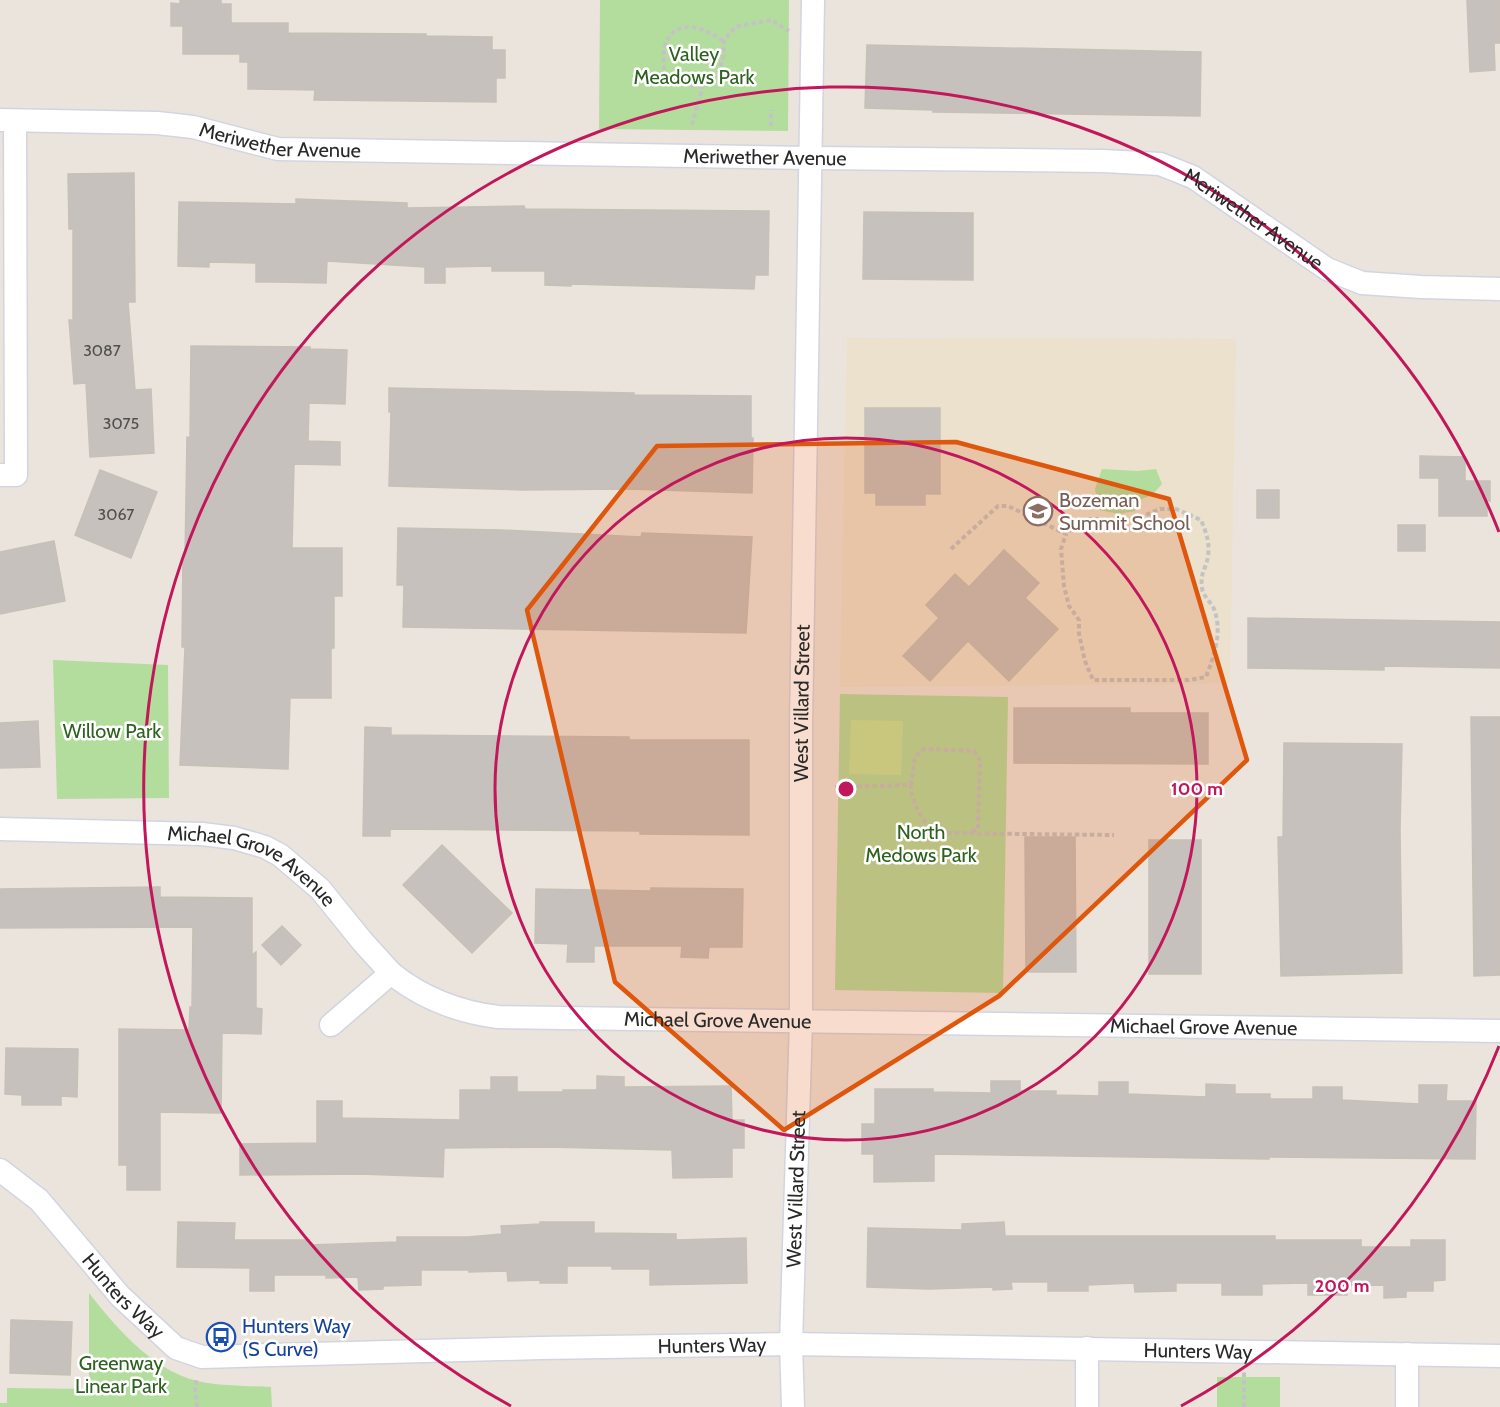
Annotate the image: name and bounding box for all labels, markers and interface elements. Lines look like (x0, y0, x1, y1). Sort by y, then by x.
park label: Valley Meadows Park (633, 42, 755, 89)
street label: Meriwether Avenue (197, 117, 361, 162)
street label: Meriwether Avenue (683, 144, 847, 170)
street label: Meriwether Avenue (1181, 163, 1328, 275)
house number: 3087 (83, 341, 121, 360)
house number: 3075 (103, 414, 139, 433)
place label: Bozeman Summit School (1059, 488, 1190, 535)
school or university icon: Bozeman Summit School (1022, 495, 1054, 527)
house number: 3067 (98, 505, 134, 524)
street label: West Villard Street (789, 624, 815, 782)
park label: Willow Park (63, 719, 161, 743)
text: 100 m (1171, 778, 1223, 800)
centre of rings (836, 779, 856, 799)
park label: North Medows Park (865, 820, 977, 867)
street label: Michael Grove Avenue (167, 821, 341, 911)
street label: Michael Grove Avenue (624, 1007, 812, 1033)
street label: Michael Grove Avenue (1110, 1014, 1297, 1040)
street label: West Villard Street (781, 1110, 810, 1268)
street label: Hunters Way (77, 1248, 170, 1343)
text: 200 m (1315, 1275, 1369, 1297)
place label: Hunters Way (S Curve) (242, 1314, 351, 1361)
bus stop icon: Hunters Way (S Curve) (205, 1321, 237, 1353)
street label: Hunters Way (657, 1332, 767, 1358)
street label: Hunters Way (1143, 1338, 1253, 1364)
park label: Greenway Linear Park (75, 1351, 167, 1398)

